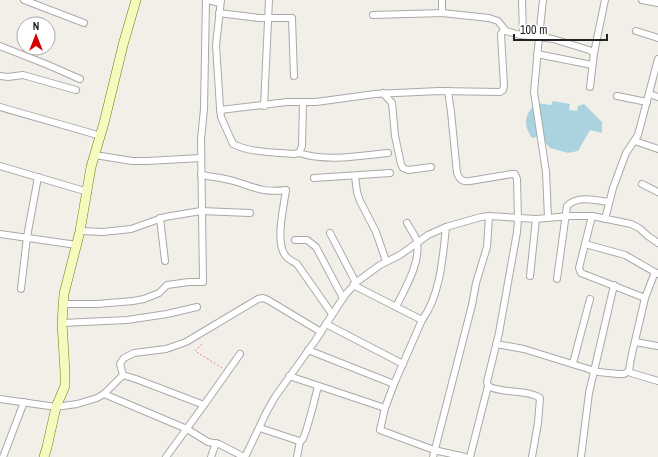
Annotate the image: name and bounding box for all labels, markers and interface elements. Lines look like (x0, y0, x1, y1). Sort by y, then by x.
north arrow (16, 16, 56, 56)
scale bar (514, 16, 607, 42)
text: N (33, 19, 39, 33)
text: 100 m (520, 22, 547, 38)

